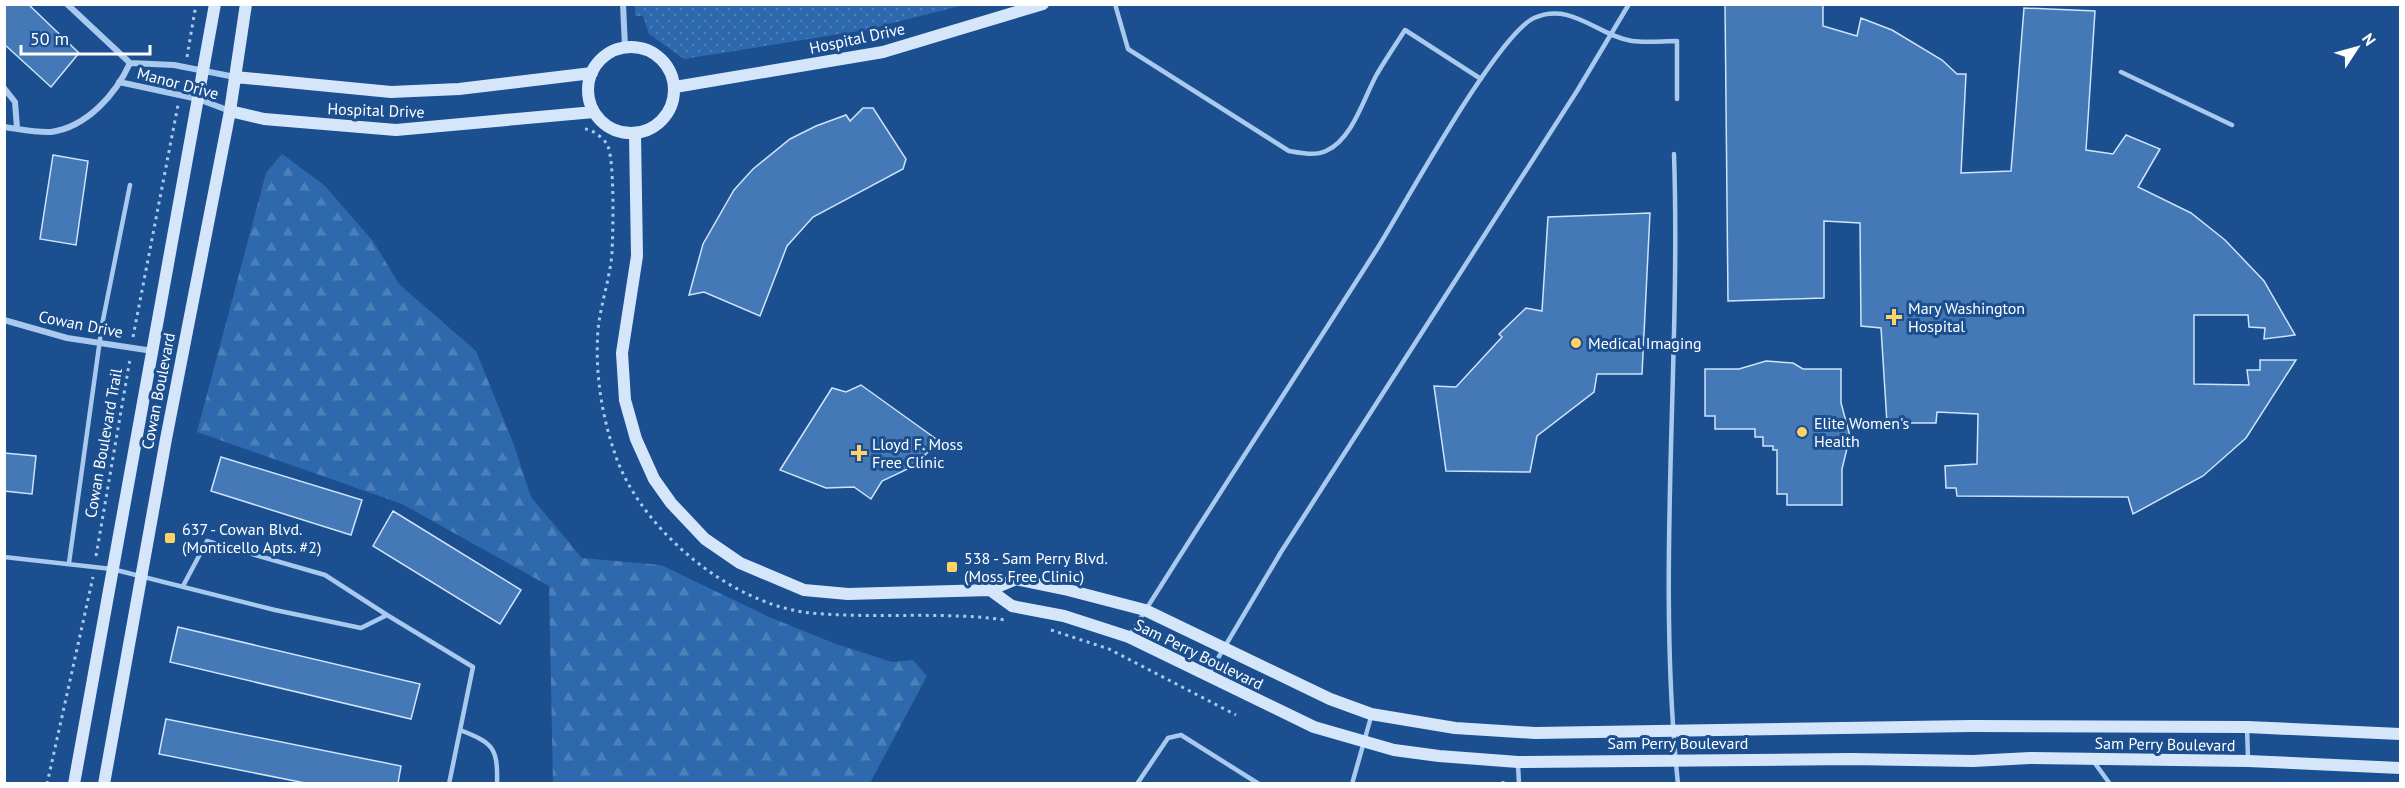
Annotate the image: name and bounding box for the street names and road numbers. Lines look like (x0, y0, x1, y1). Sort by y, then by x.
street label: Hospital Drive (807, 18, 907, 58)
street label: Manor Drive (135, 63, 221, 103)
street label: Hospital Drive (327, 98, 425, 122)
street label: Cowan Drive (37, 306, 125, 342)
street label: Cowan Boulevard (137, 331, 179, 451)
street label: Cowan Boulevard Trail (80, 366, 126, 519)
street label: Sam Perry Boulevard (1131, 614, 1267, 694)
street label: Sam Perry Boulevard (1608, 733, 1748, 753)
street label: Sam Perry Boulevard (2094, 733, 2236, 755)

